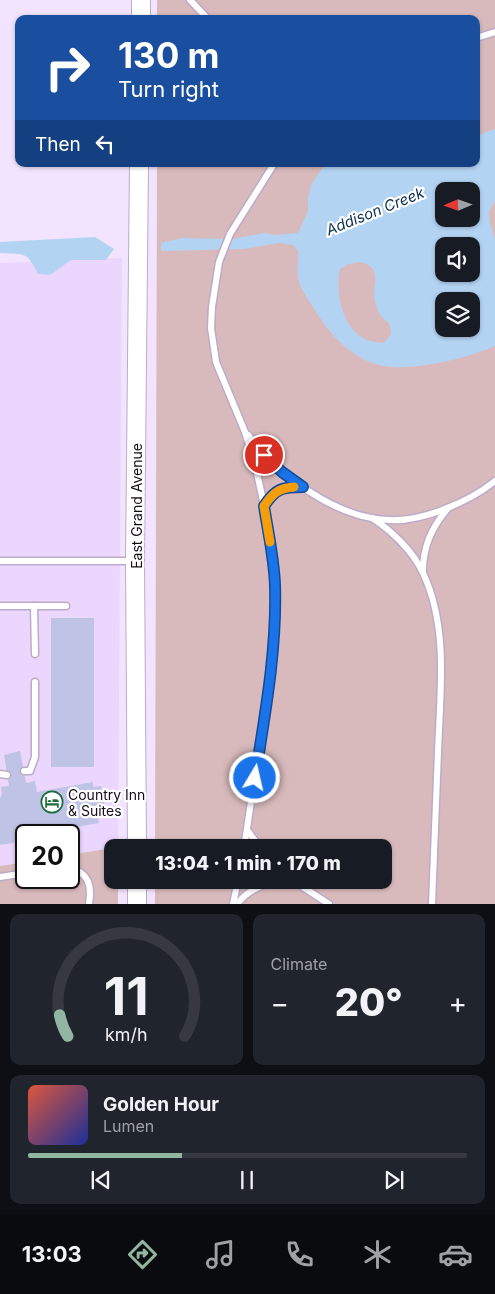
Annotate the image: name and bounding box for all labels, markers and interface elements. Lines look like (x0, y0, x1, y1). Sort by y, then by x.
text: 130 m (118, 34, 220, 76)
icon: right (35, 35, 100, 100)
text: Turn right (118, 76, 219, 102)
icon: left (91, 130, 119, 158)
text: Then (35, 133, 81, 156)
water label: Addison Creek (322, 182, 428, 240)
north arrow (435, 182, 480, 228)
map controls (435, 182, 480, 337)
button: sound (435, 237, 480, 282)
button: layers (435, 292, 480, 337)
pin (243, 434, 285, 476)
icon: arrive (250, 441, 278, 469)
street label: East Grand Avenue (128, 443, 145, 569)
position arrow (228, 751, 280, 803)
place label: Country Inn & Suites (68, 786, 145, 819)
hotel icon: Country Inn & Suites (40, 790, 64, 814)
speed limit sign: 20 (15, 824, 80, 889)
text: 13:04 · 1 min · 170 m (155, 852, 341, 875)
text: Climate (271, 954, 327, 974)
text: 11 (104, 965, 149, 1028)
text: 20° (335, 979, 403, 1025)
text: − (271, 986, 289, 1020)
text: + (448, 986, 467, 1020)
text: km/h (105, 1024, 147, 1045)
text: Golden Hour (103, 1093, 219, 1116)
text: Lumen (103, 1116, 154, 1136)
icon: previous (87, 1166, 115, 1194)
icon: pause (233, 1166, 261, 1194)
icon: next (380, 1166, 408, 1194)
icon: directions (125, 1237, 160, 1272)
icon: music (203, 1237, 238, 1272)
icon: phone (282, 1237, 317, 1272)
icon: climate (360, 1237, 395, 1272)
icon: car (438, 1237, 473, 1272)
text: 13:03 (22, 1241, 82, 1267)

